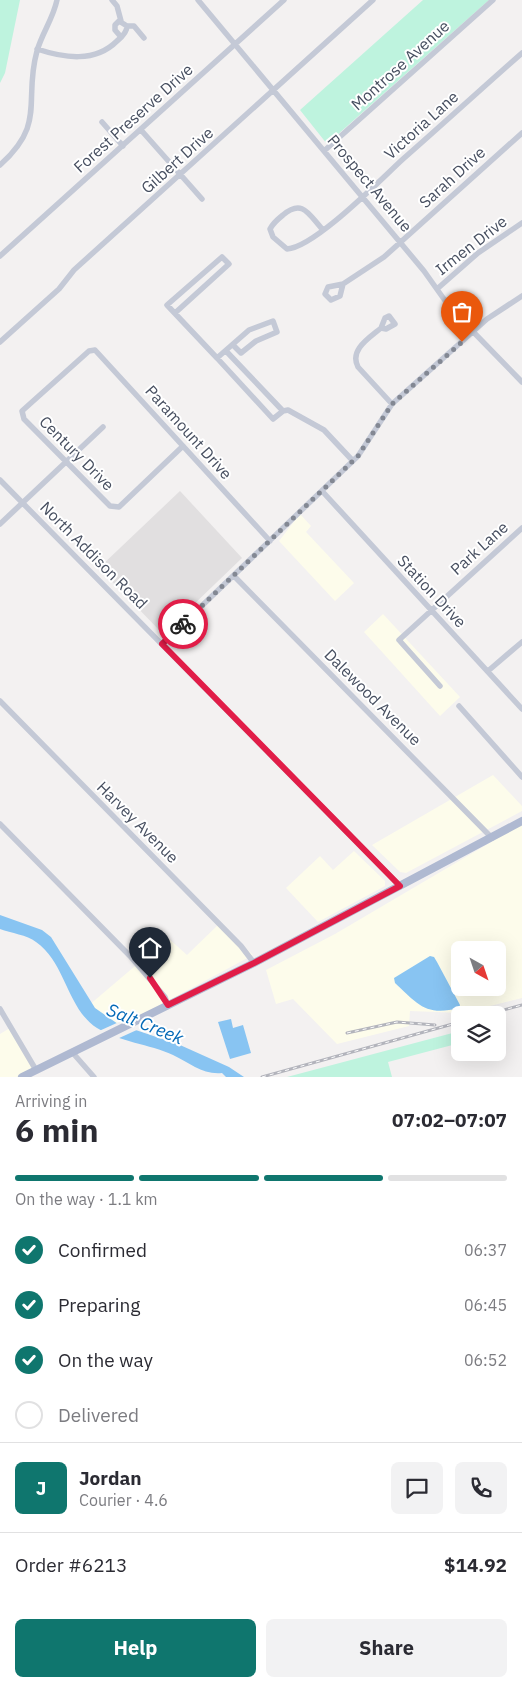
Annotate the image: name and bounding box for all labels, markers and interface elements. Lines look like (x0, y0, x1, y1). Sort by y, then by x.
street label: Montrose Avenue (347, 16, 453, 114)
street label: Forest Preserve Drive (69, 59, 197, 177)
street label: Victoria Lane (380, 86, 462, 164)
street label: Gilbert Drive (137, 122, 217, 198)
street label: Prospect Avenue (323, 130, 417, 236)
street label: Sarah Drive (415, 142, 489, 212)
street label: Irmen Drive (431, 211, 511, 279)
pin (441, 291, 483, 342)
icon: bag (448, 298, 476, 326)
street label: Paramount Drive (141, 381, 237, 483)
street label: Century Drive (35, 411, 119, 495)
street label: North Addison Road (36, 497, 152, 613)
street label: Park Lane (446, 517, 512, 579)
street label: Station Drive (393, 551, 471, 632)
courier (158, 599, 208, 649)
icon: bike (169, 610, 197, 638)
street label: Dalewood Avenue (320, 644, 426, 750)
street label: Harvey Avenue (93, 777, 183, 867)
pin (129, 927, 171, 978)
icon: home (136, 934, 164, 962)
north arrow (451, 941, 506, 996)
map controls (451, 941, 506, 1061)
water label: Salt Creek (103, 998, 188, 1050)
button: layers (451, 1006, 506, 1061)
text: Arriving in (15, 1091, 87, 1111)
text: 07:02–07:07 (392, 1108, 507, 1132)
text: 6 min (15, 1109, 99, 1151)
text: On the way · 1.1 km (15, 1189, 158, 1209)
icon: check (15, 1236, 43, 1264)
text: Confirmed (58, 1238, 147, 1262)
text: 06:37 (464, 1240, 507, 1260)
icon: check (15, 1291, 43, 1319)
text: Preparing (58, 1293, 140, 1317)
text: 06:45 (464, 1295, 507, 1315)
icon: check (15, 1346, 43, 1374)
text: On the way (58, 1348, 153, 1372)
text: 06:52 (464, 1350, 507, 1370)
text: Delivered (58, 1403, 139, 1427)
button: chat (391, 1462, 443, 1514)
button: phone (455, 1462, 507, 1514)
text: Jordan (79, 1466, 142, 1490)
text: J (36, 1476, 46, 1500)
text: Courier · 4.6 (79, 1490, 168, 1510)
text: Order #6213 (15, 1553, 127, 1577)
text: $14.92 (444, 1553, 507, 1577)
button: Help (15, 1619, 256, 1677)
button: Share (266, 1619, 507, 1677)

